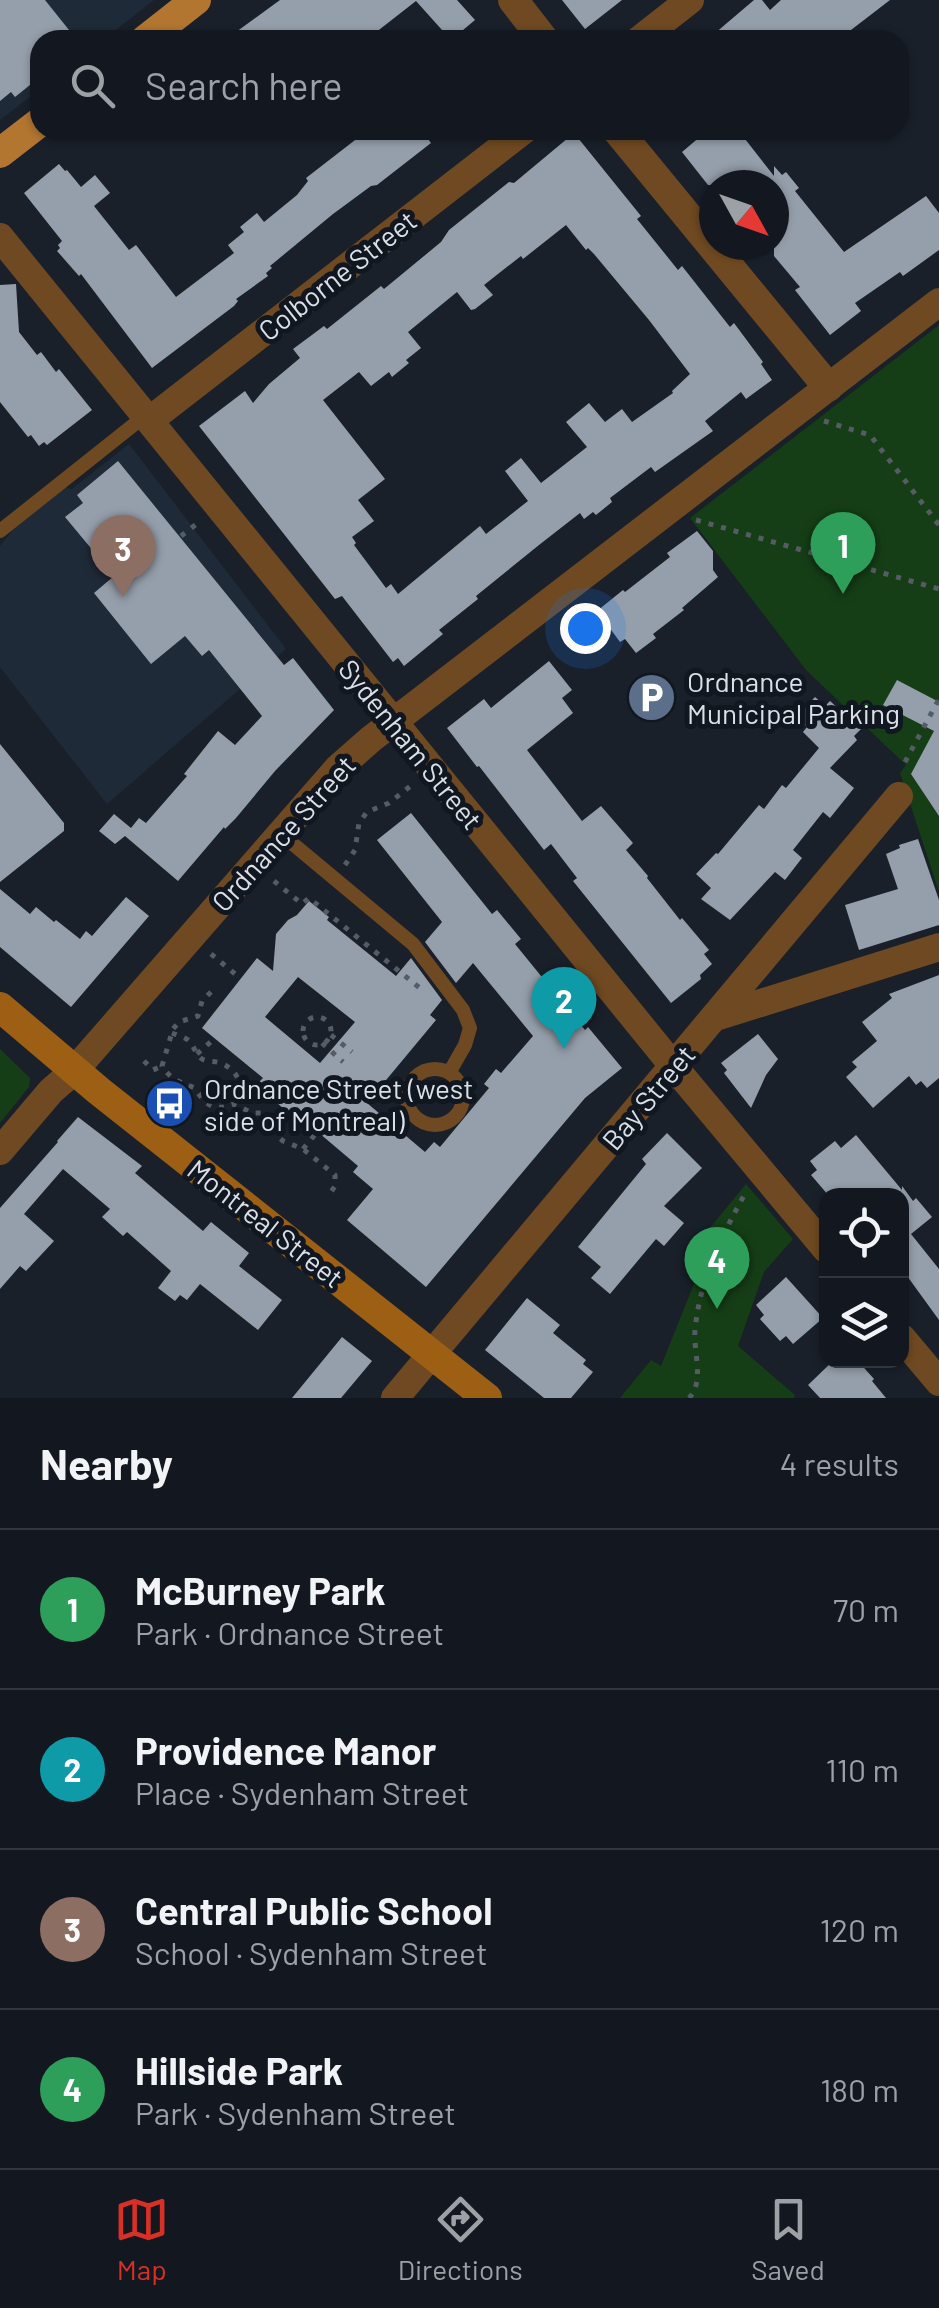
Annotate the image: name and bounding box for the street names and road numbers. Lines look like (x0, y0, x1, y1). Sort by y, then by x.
street label: Colborne Street (251, 203, 423, 347)
street label: Sydenham Street (332, 652, 490, 836)
street label: Ordnance Street (204, 748, 362, 918)
street label: Bay Street (594, 1038, 702, 1156)
street label: Montreal Street (181, 1152, 351, 1294)

